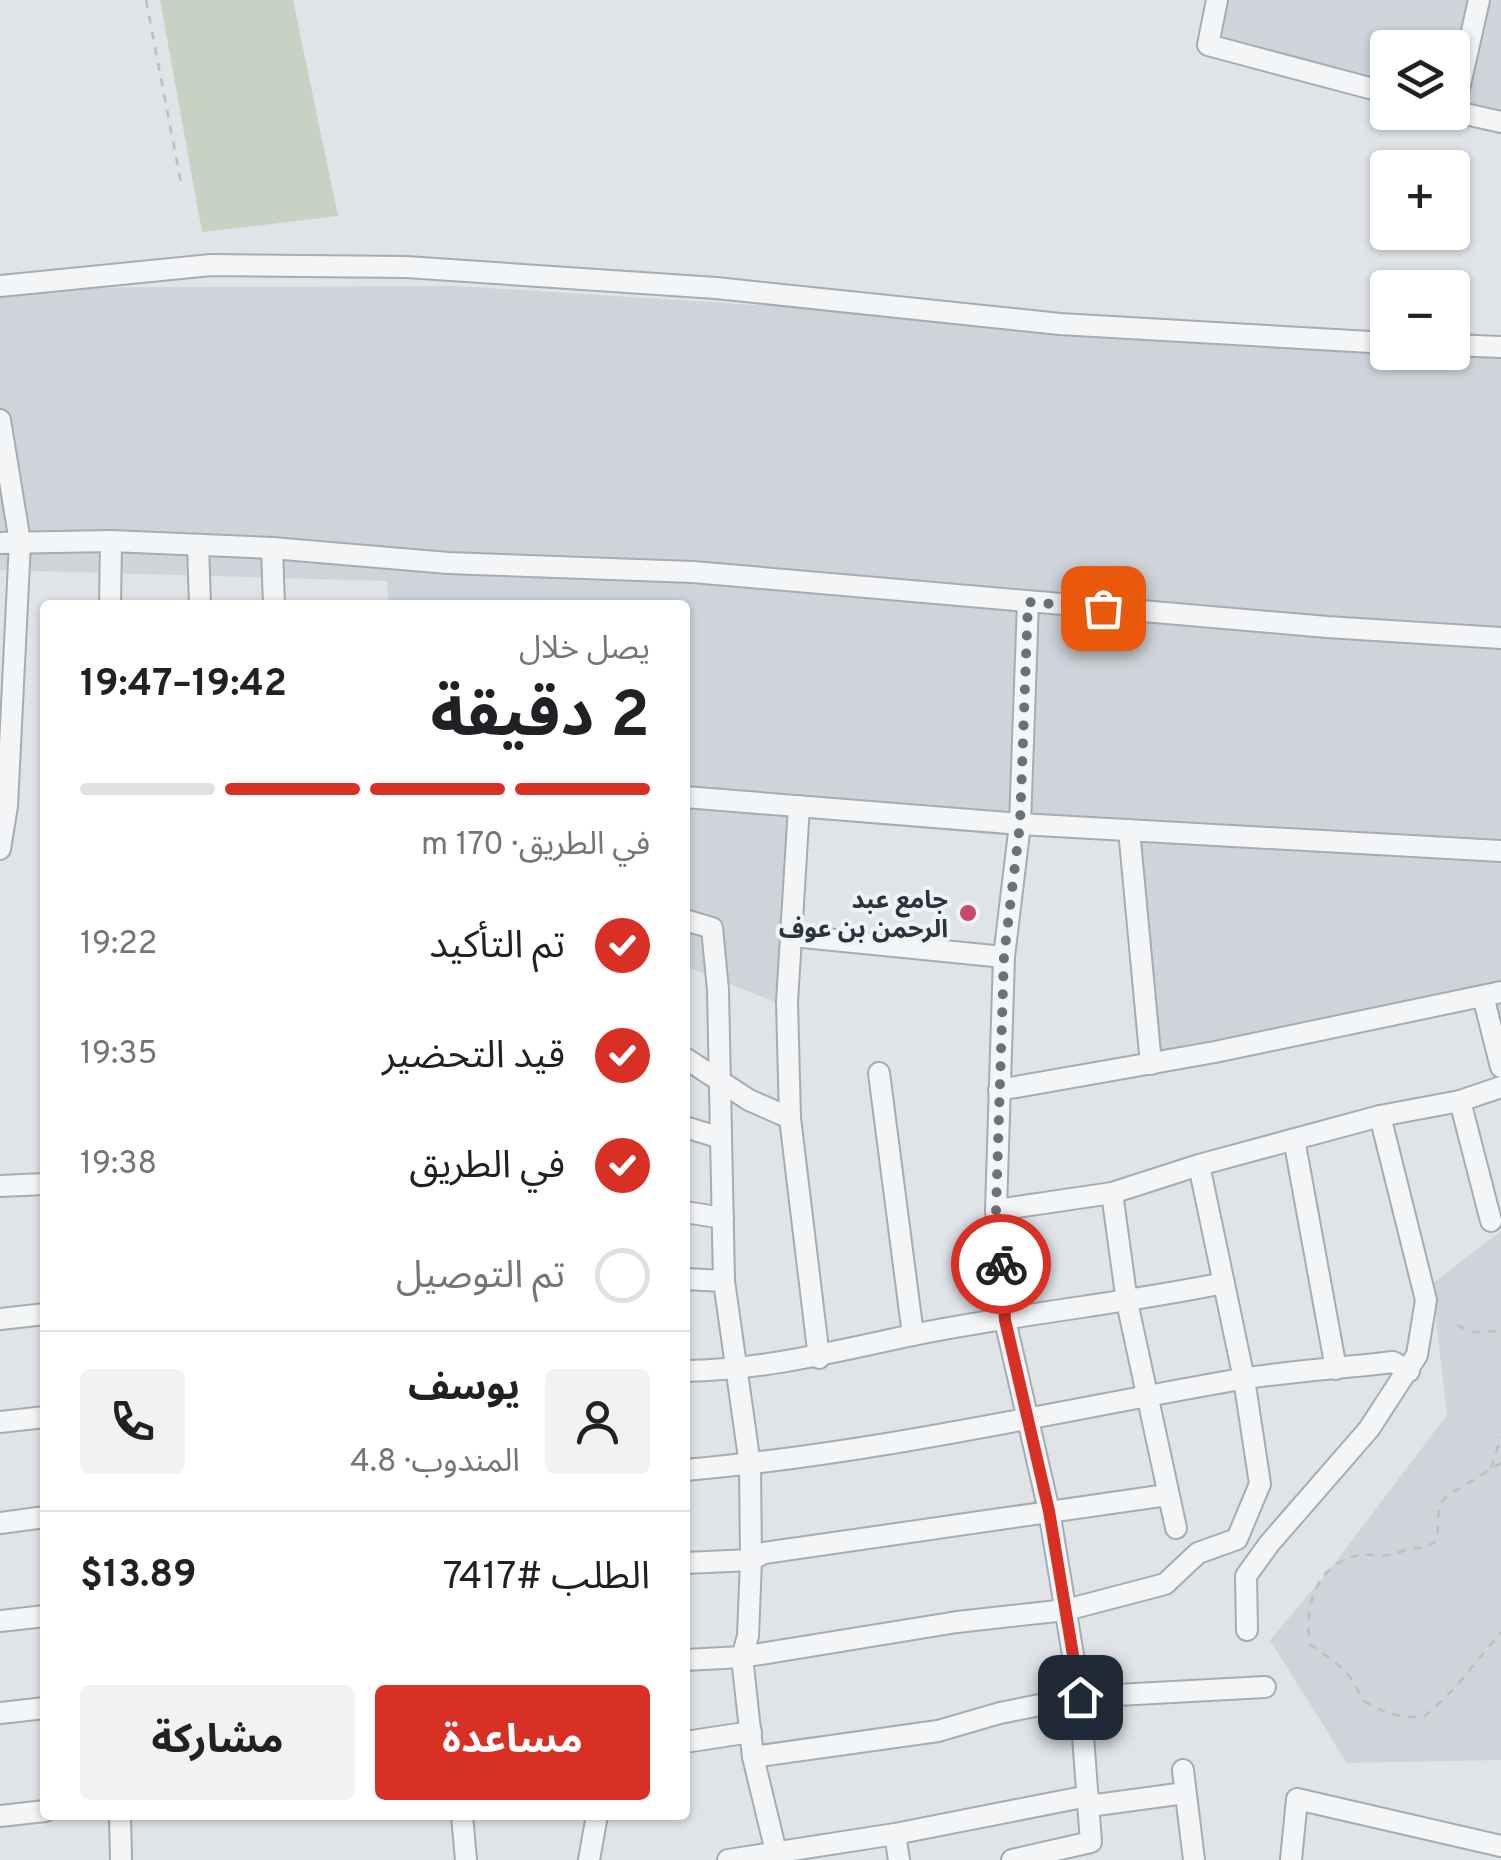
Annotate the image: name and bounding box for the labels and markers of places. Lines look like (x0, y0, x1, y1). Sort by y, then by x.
pin (1061, 566, 1146, 651)
place label: جامع عبد الرحمن بن عوف (779, 886, 948, 947)
marker: جامع عبد الرحمن بن عوف (957, 902, 979, 924)
pin (1038, 1655, 1123, 1740)

